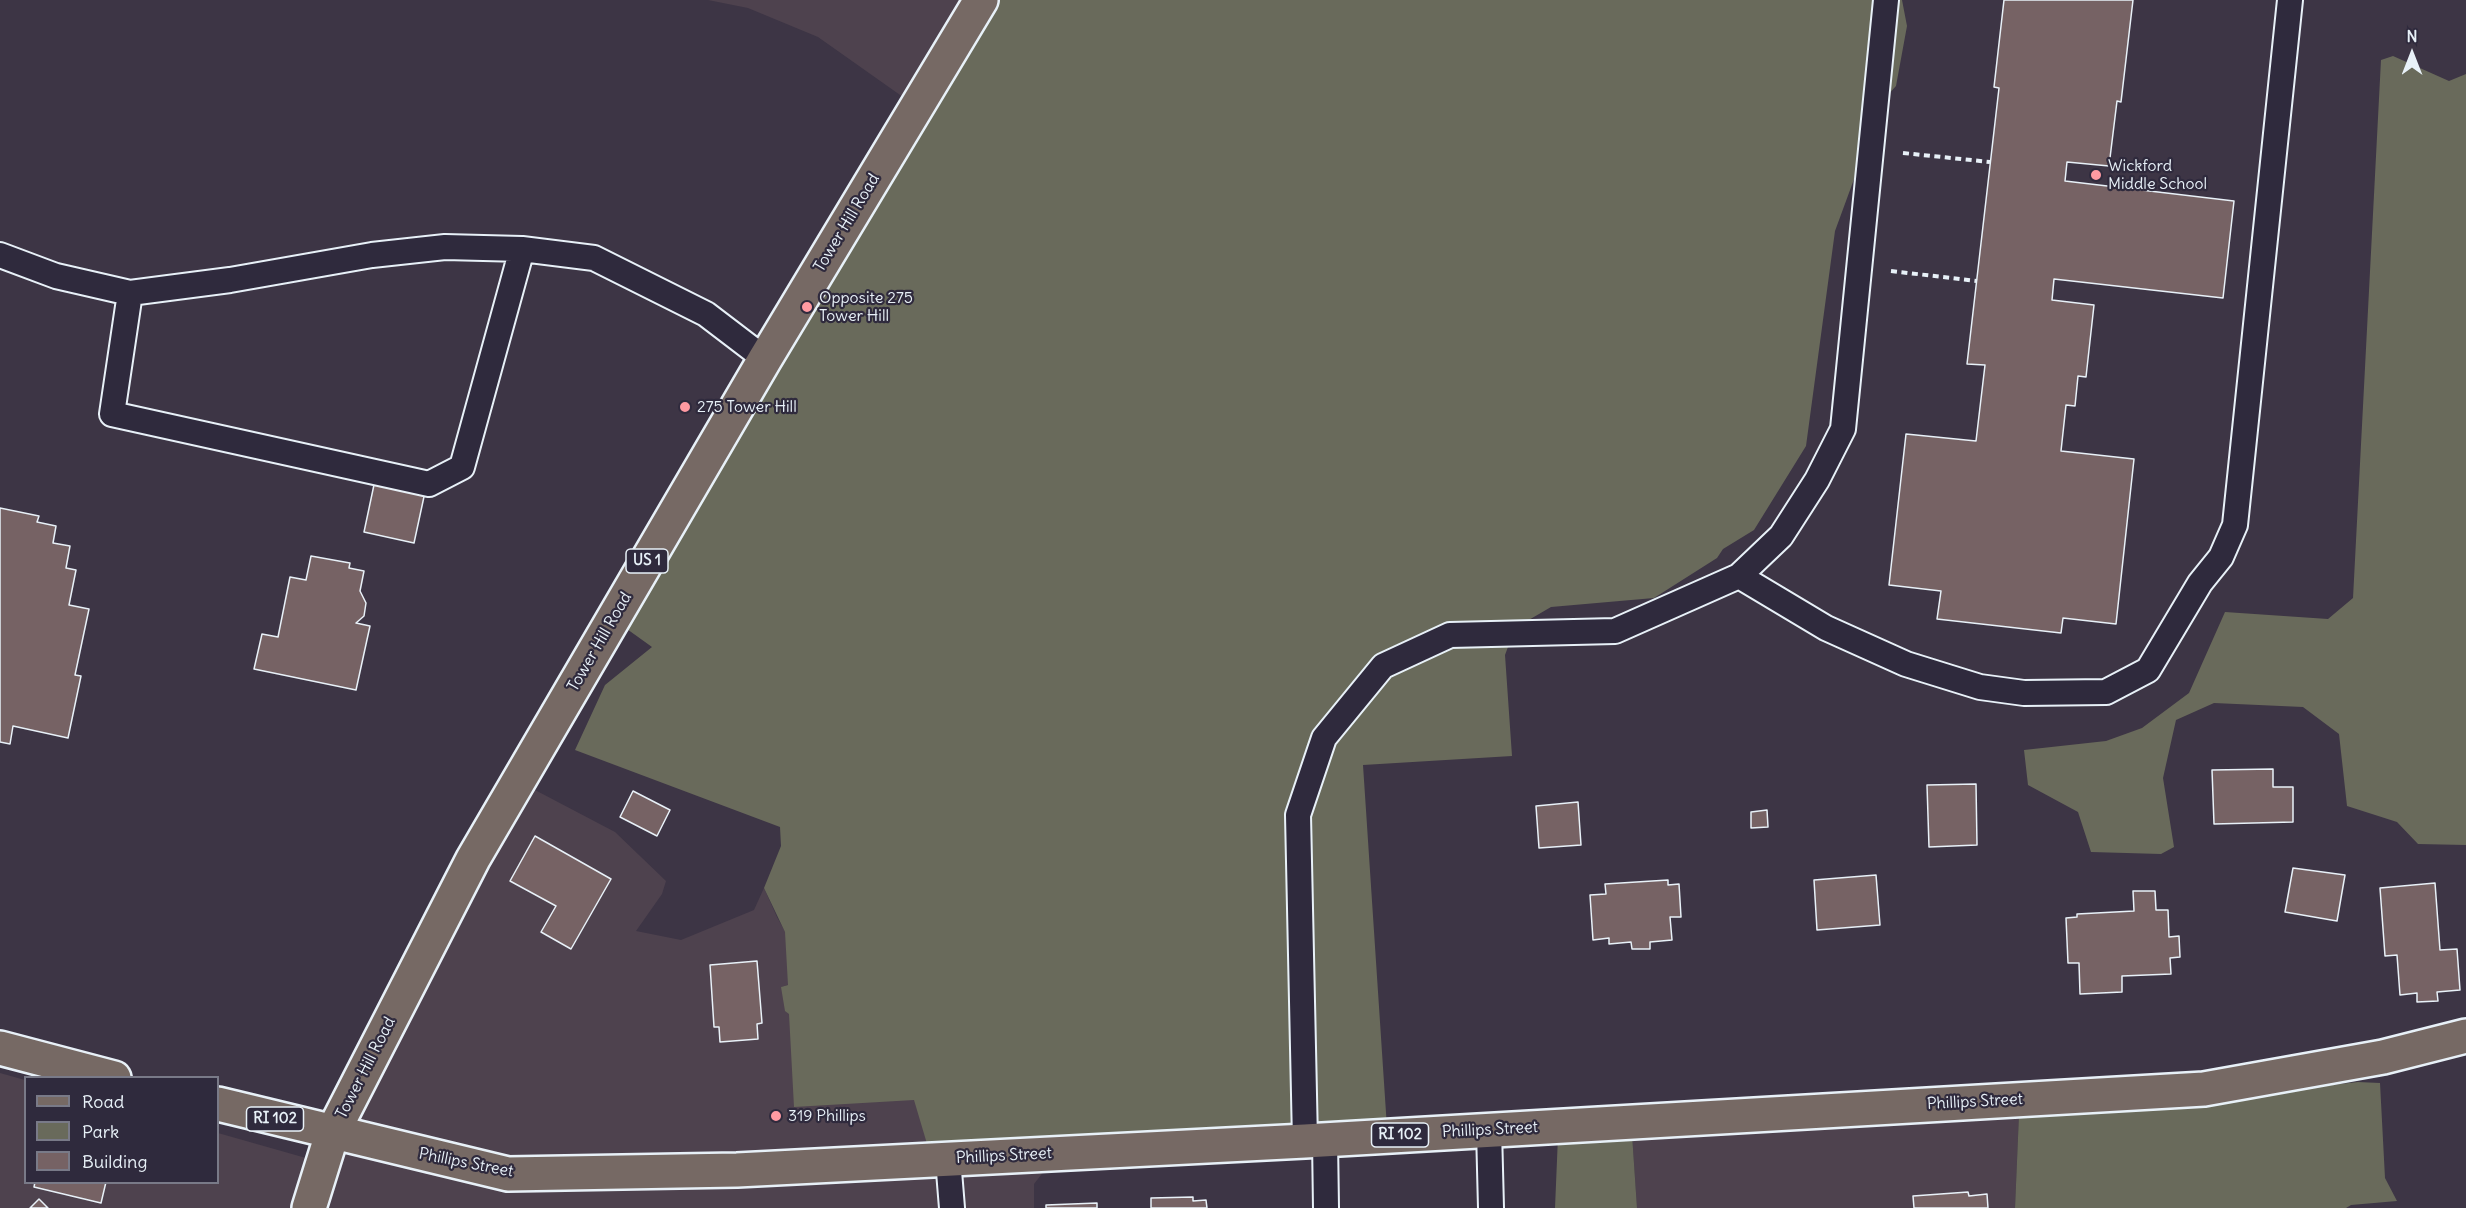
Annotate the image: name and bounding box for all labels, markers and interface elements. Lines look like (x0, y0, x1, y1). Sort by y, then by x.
north arrow (2382, 24, 2442, 84)
text: N (2406, 26, 2418, 46)
place label: Wickford Middle School (2108, 156, 2207, 194)
marker: Wickford Middle School (2089, 168, 2103, 182)
street label: Tower Hill Road (810, 170, 884, 276)
place label: Opposite 275 Tower Hill (819, 288, 913, 326)
marker: Opposite 275 Tower Hill (800, 300, 814, 314)
place label: 275 Tower Hill (697, 397, 797, 417)
marker: 275 Tower Hill (678, 400, 692, 414)
road number: US 1 (626, 549, 668, 573)
street label: Tower Hill Road (564, 589, 636, 695)
street label: Tower Hill Road (332, 1014, 400, 1122)
legend (24, 1076, 219, 1184)
text: Road (82, 1090, 124, 1113)
street label: Phillips Street (1927, 1090, 2023, 1114)
place label: 319 Phillips (788, 1106, 866, 1126)
road number: RI 102 (246, 1107, 304, 1131)
marker: 319 Phillips (769, 1109, 783, 1123)
street label: Phillips Street (1442, 1118, 1538, 1142)
text: Park (82, 1120, 119, 1143)
road number: RI 102 (1372, 1123, 1428, 1147)
street label: Phillips Street (417, 1144, 515, 1182)
street label: Phillips Street (956, 1144, 1052, 1168)
text: Building (82, 1150, 147, 1173)

